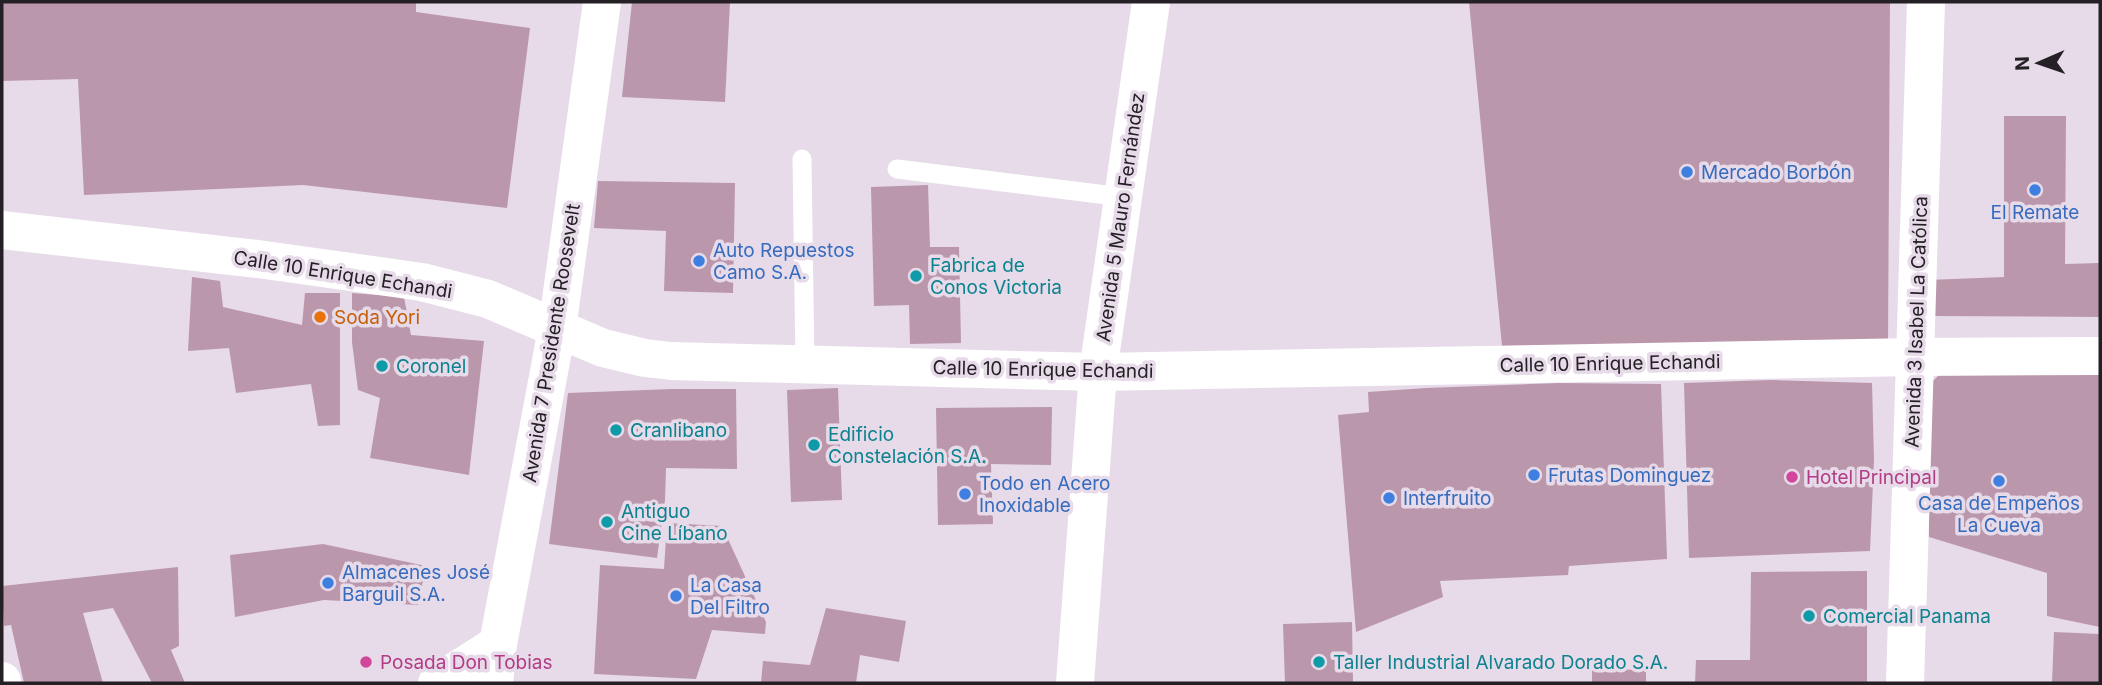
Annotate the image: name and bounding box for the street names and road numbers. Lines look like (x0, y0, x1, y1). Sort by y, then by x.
street label: Avenida 5 Mauro Fernández (1092, 91, 1149, 343)
street label: Avenida 3 Isabel La Católica (1901, 196, 1932, 448)
street label: Avenida 7 Presidente Roosevelt (518, 202, 585, 484)
street label: Calle 10 Enrique Echandi (232, 246, 454, 303)
street label: Calle 10 Enrique Echandi (1499, 350, 1721, 377)
street label: Calle 10 Enrique Echandi (932, 356, 1154, 383)

